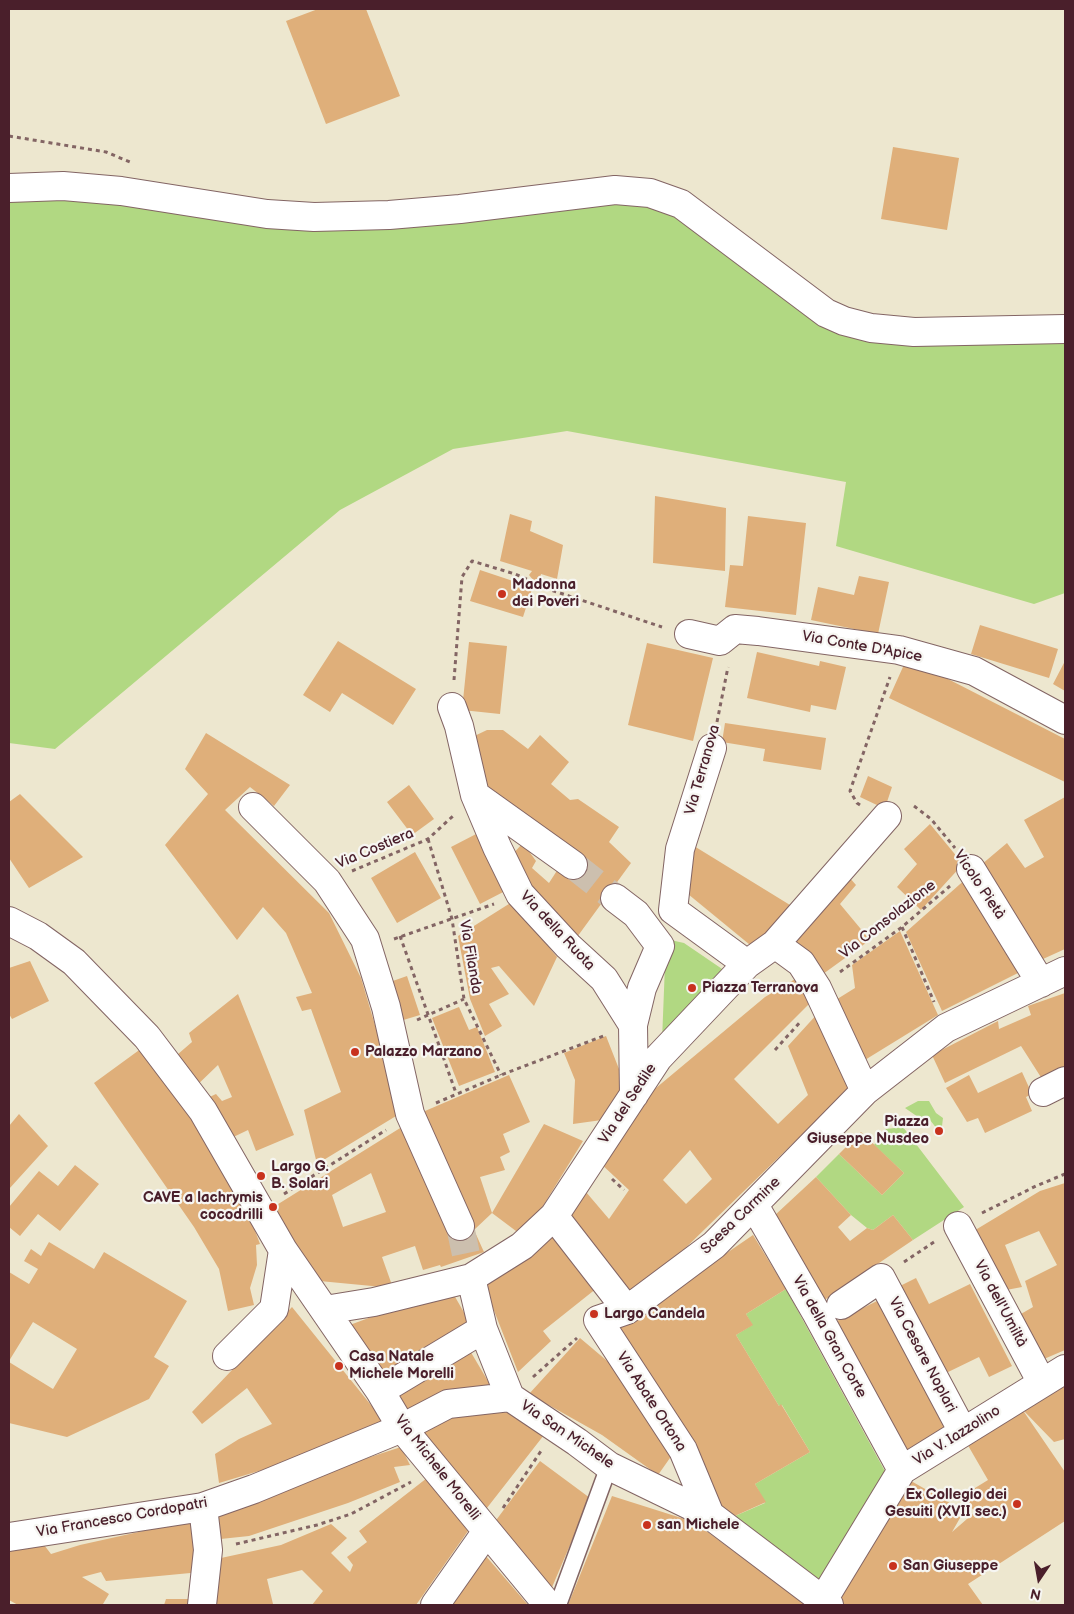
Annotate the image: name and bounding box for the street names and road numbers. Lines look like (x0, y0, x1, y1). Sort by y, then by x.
street label: Via Conte D'Apice (801, 628, 923, 666)
street label: Via Terranova (682, 723, 724, 817)
street label: Via Costiera (333, 825, 417, 873)
street label: Vicolo Pietà (949, 847, 1009, 923)
street label: Via Consolazione (836, 877, 940, 963)
street label: Via della Ruota (516, 888, 598, 974)
street label: Via Filanda (455, 918, 485, 996)
street label: Via del Sedile (595, 1060, 661, 1148)
street label: Scesa Carmine (697, 1173, 785, 1259)
street label: Via dell'Umiltà (970, 1257, 1030, 1351)
street label: Via della Gran Corte (788, 1273, 870, 1401)
street label: Via Cesare Noplari (884, 1294, 960, 1416)
street label: Via Abate Ortona (612, 1349, 690, 1455)
street label: Via San Michele (517, 1397, 617, 1473)
street label: Via V. Iazzolino (910, 1402, 1004, 1470)
street label: Via Michele Morelli (390, 1412, 484, 1524)
street label: Via Francesco Cordopatri (35, 1494, 209, 1542)

